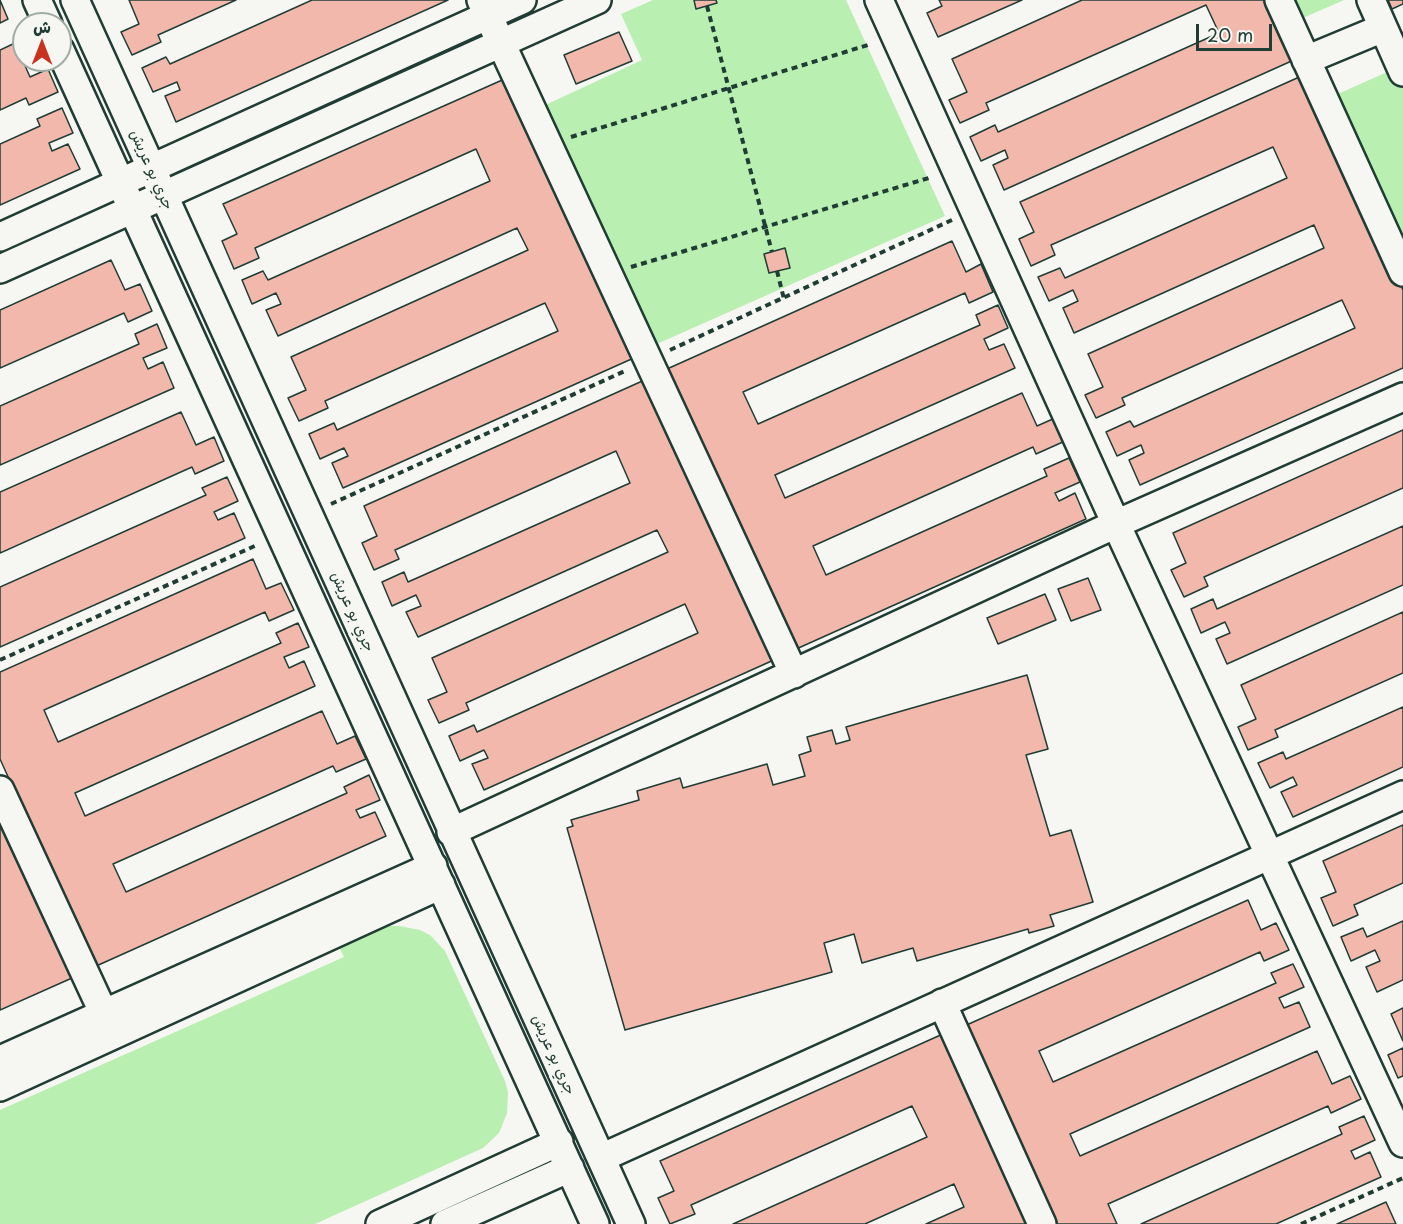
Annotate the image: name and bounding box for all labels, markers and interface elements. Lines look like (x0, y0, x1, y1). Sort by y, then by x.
north arrow (12, 12, 72, 72)
scale bar (1199, 12, 1276, 50)
text: ش (33, 14, 51, 38)
text: 20 m (1207, 21, 1253, 48)
street label: جري بو عريش (125, 127, 177, 213)
street label: جري بو عريش (326, 569, 378, 655)
street label: جري بو عريش (527, 1012, 579, 1098)

